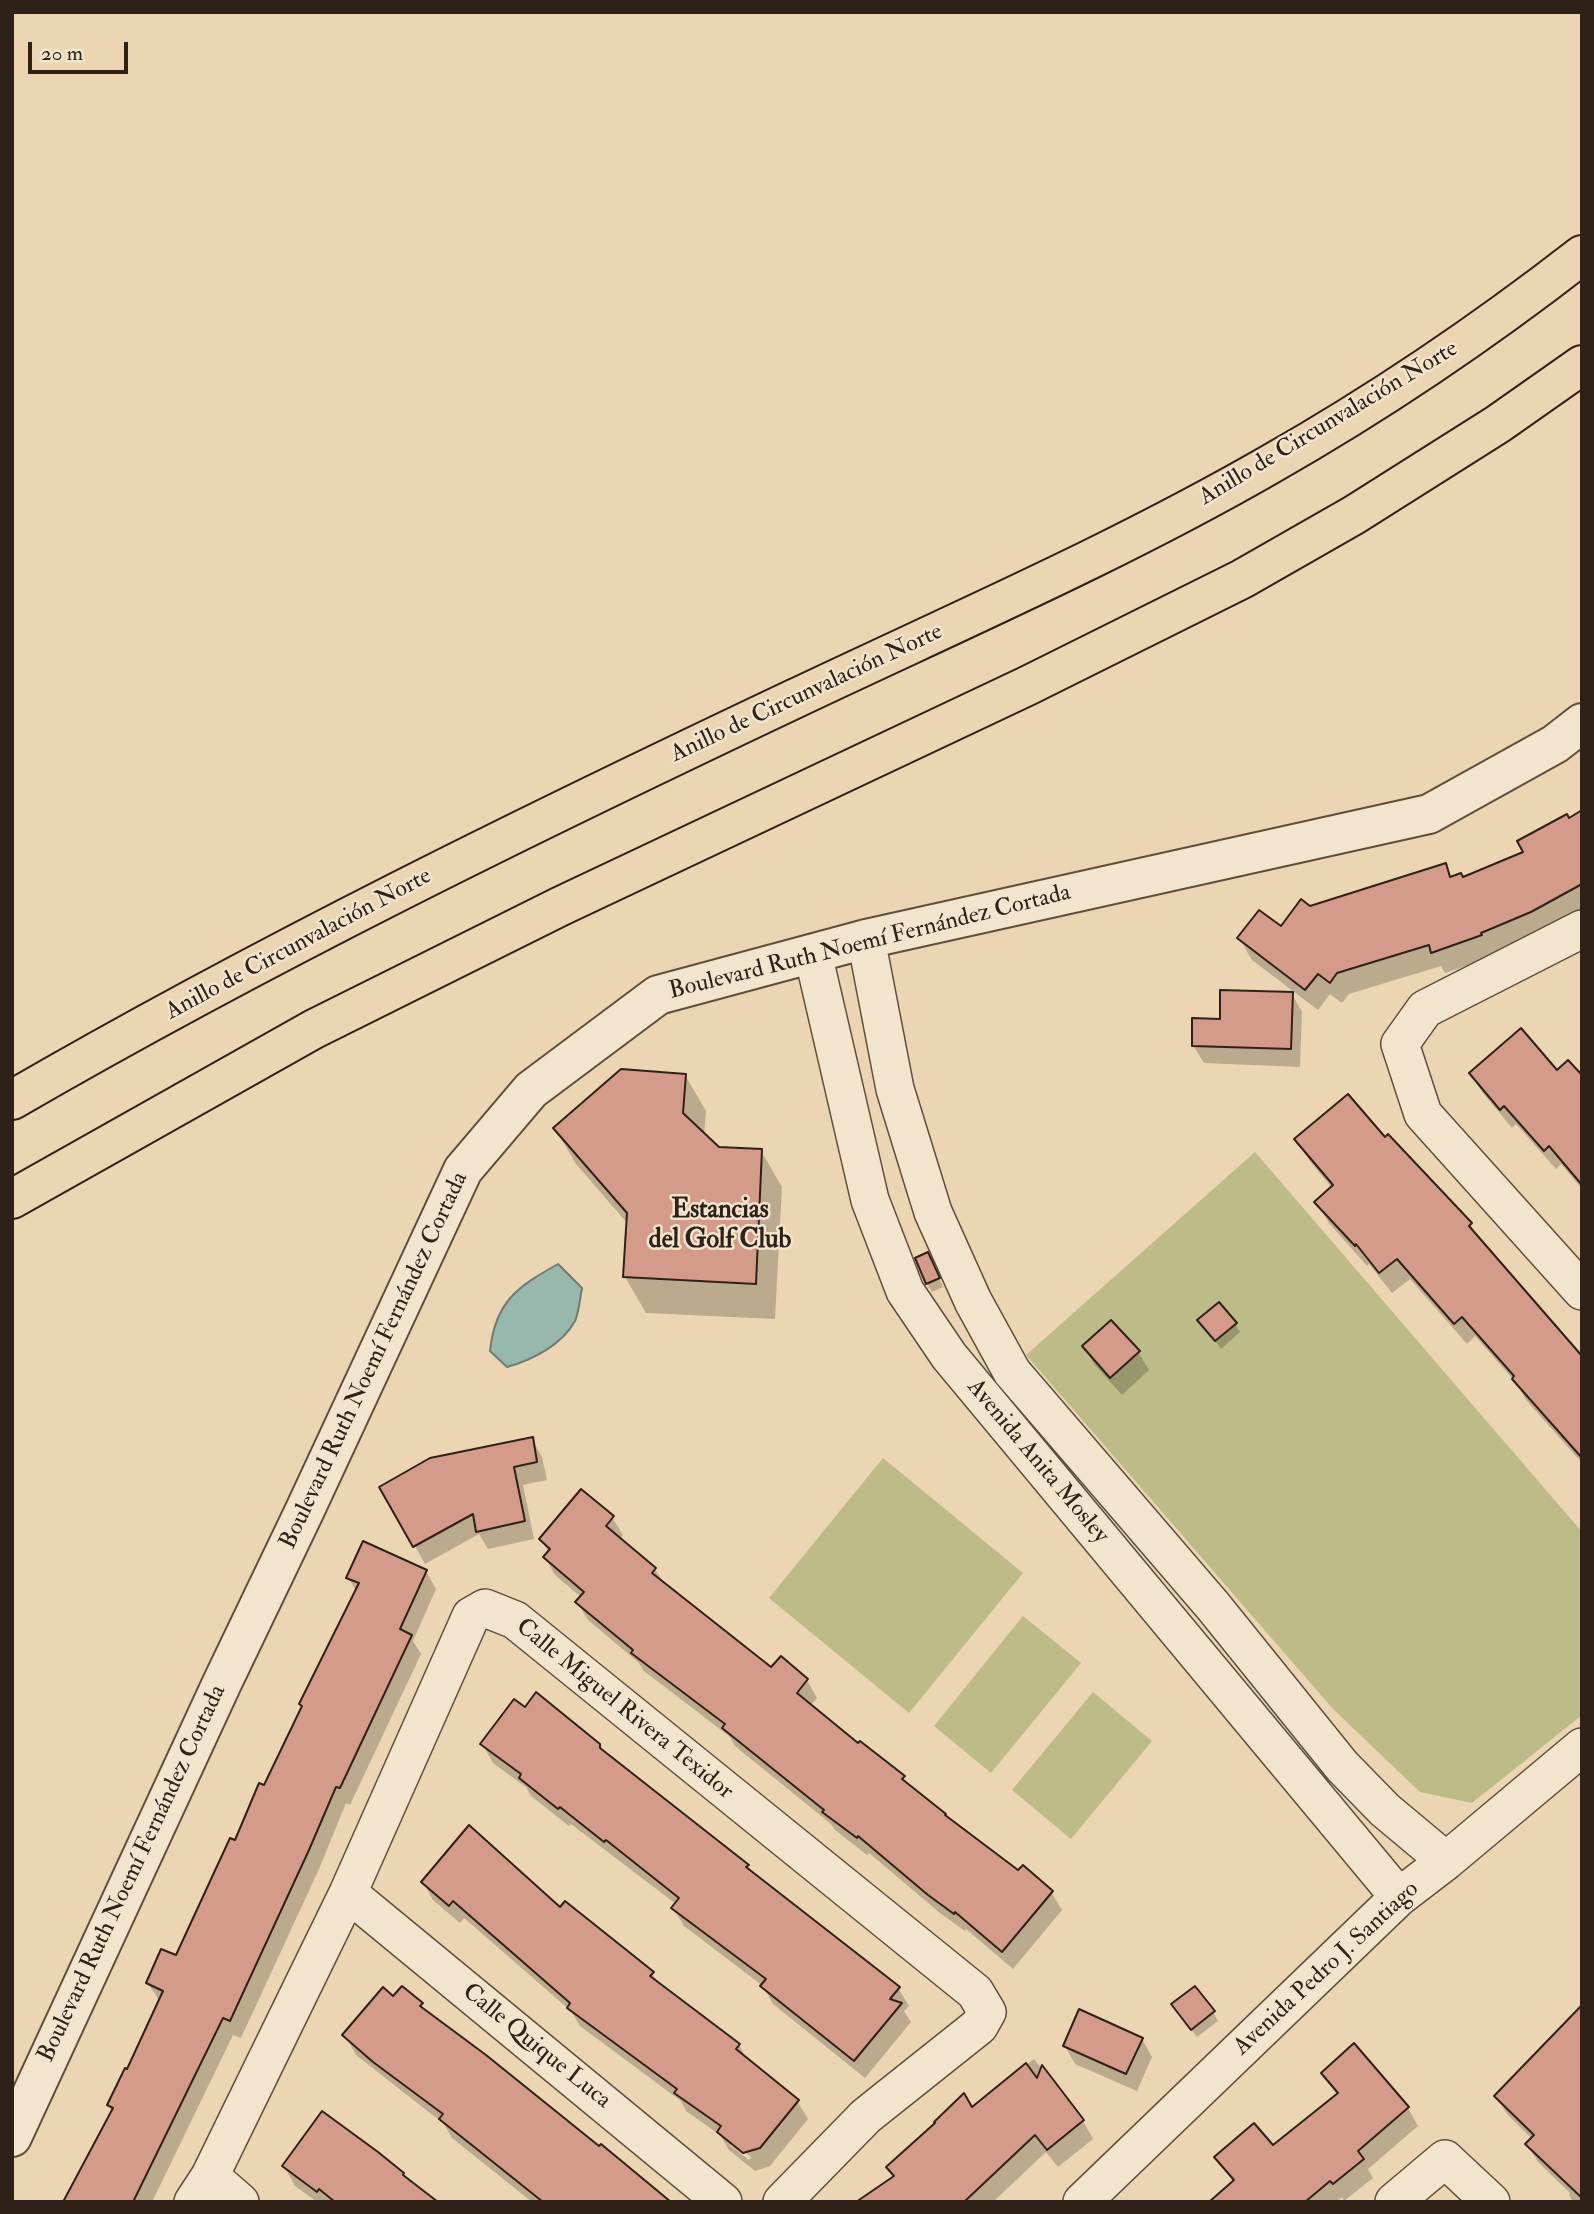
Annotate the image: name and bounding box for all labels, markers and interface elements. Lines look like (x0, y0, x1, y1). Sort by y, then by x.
scale bar (32, 28, 131, 72)
text: 20 m (41, 40, 83, 67)
street label: Anillo de Circunvalación Norte (1194, 335, 1464, 513)
street label: Anillo de Circunvalación Norte (666, 618, 948, 770)
street label: Anillo de Circunvalación Norte (161, 863, 437, 1027)
street label: Boulevard Ruth Noemí Fernández Cortada (666, 879, 1074, 1007)
street label: Boulevard Ruth Noemí Fernández Cortada (275, 1168, 475, 1554)
district label: Estancias del Golf Club (649, 1195, 791, 1256)
street label: Avenida Anita Mosley (960, 1374, 1114, 1550)
street label: Calle Miguel Rivera Texidor (509, 1613, 739, 1807)
street label: Boulevard Ruth Noemí Fernández Cortada (33, 1681, 233, 2067)
street label: Avenida Pedro J. Santiago (1228, 1876, 1426, 2062)
street label: Calle Quique Luca (456, 1978, 616, 2116)

